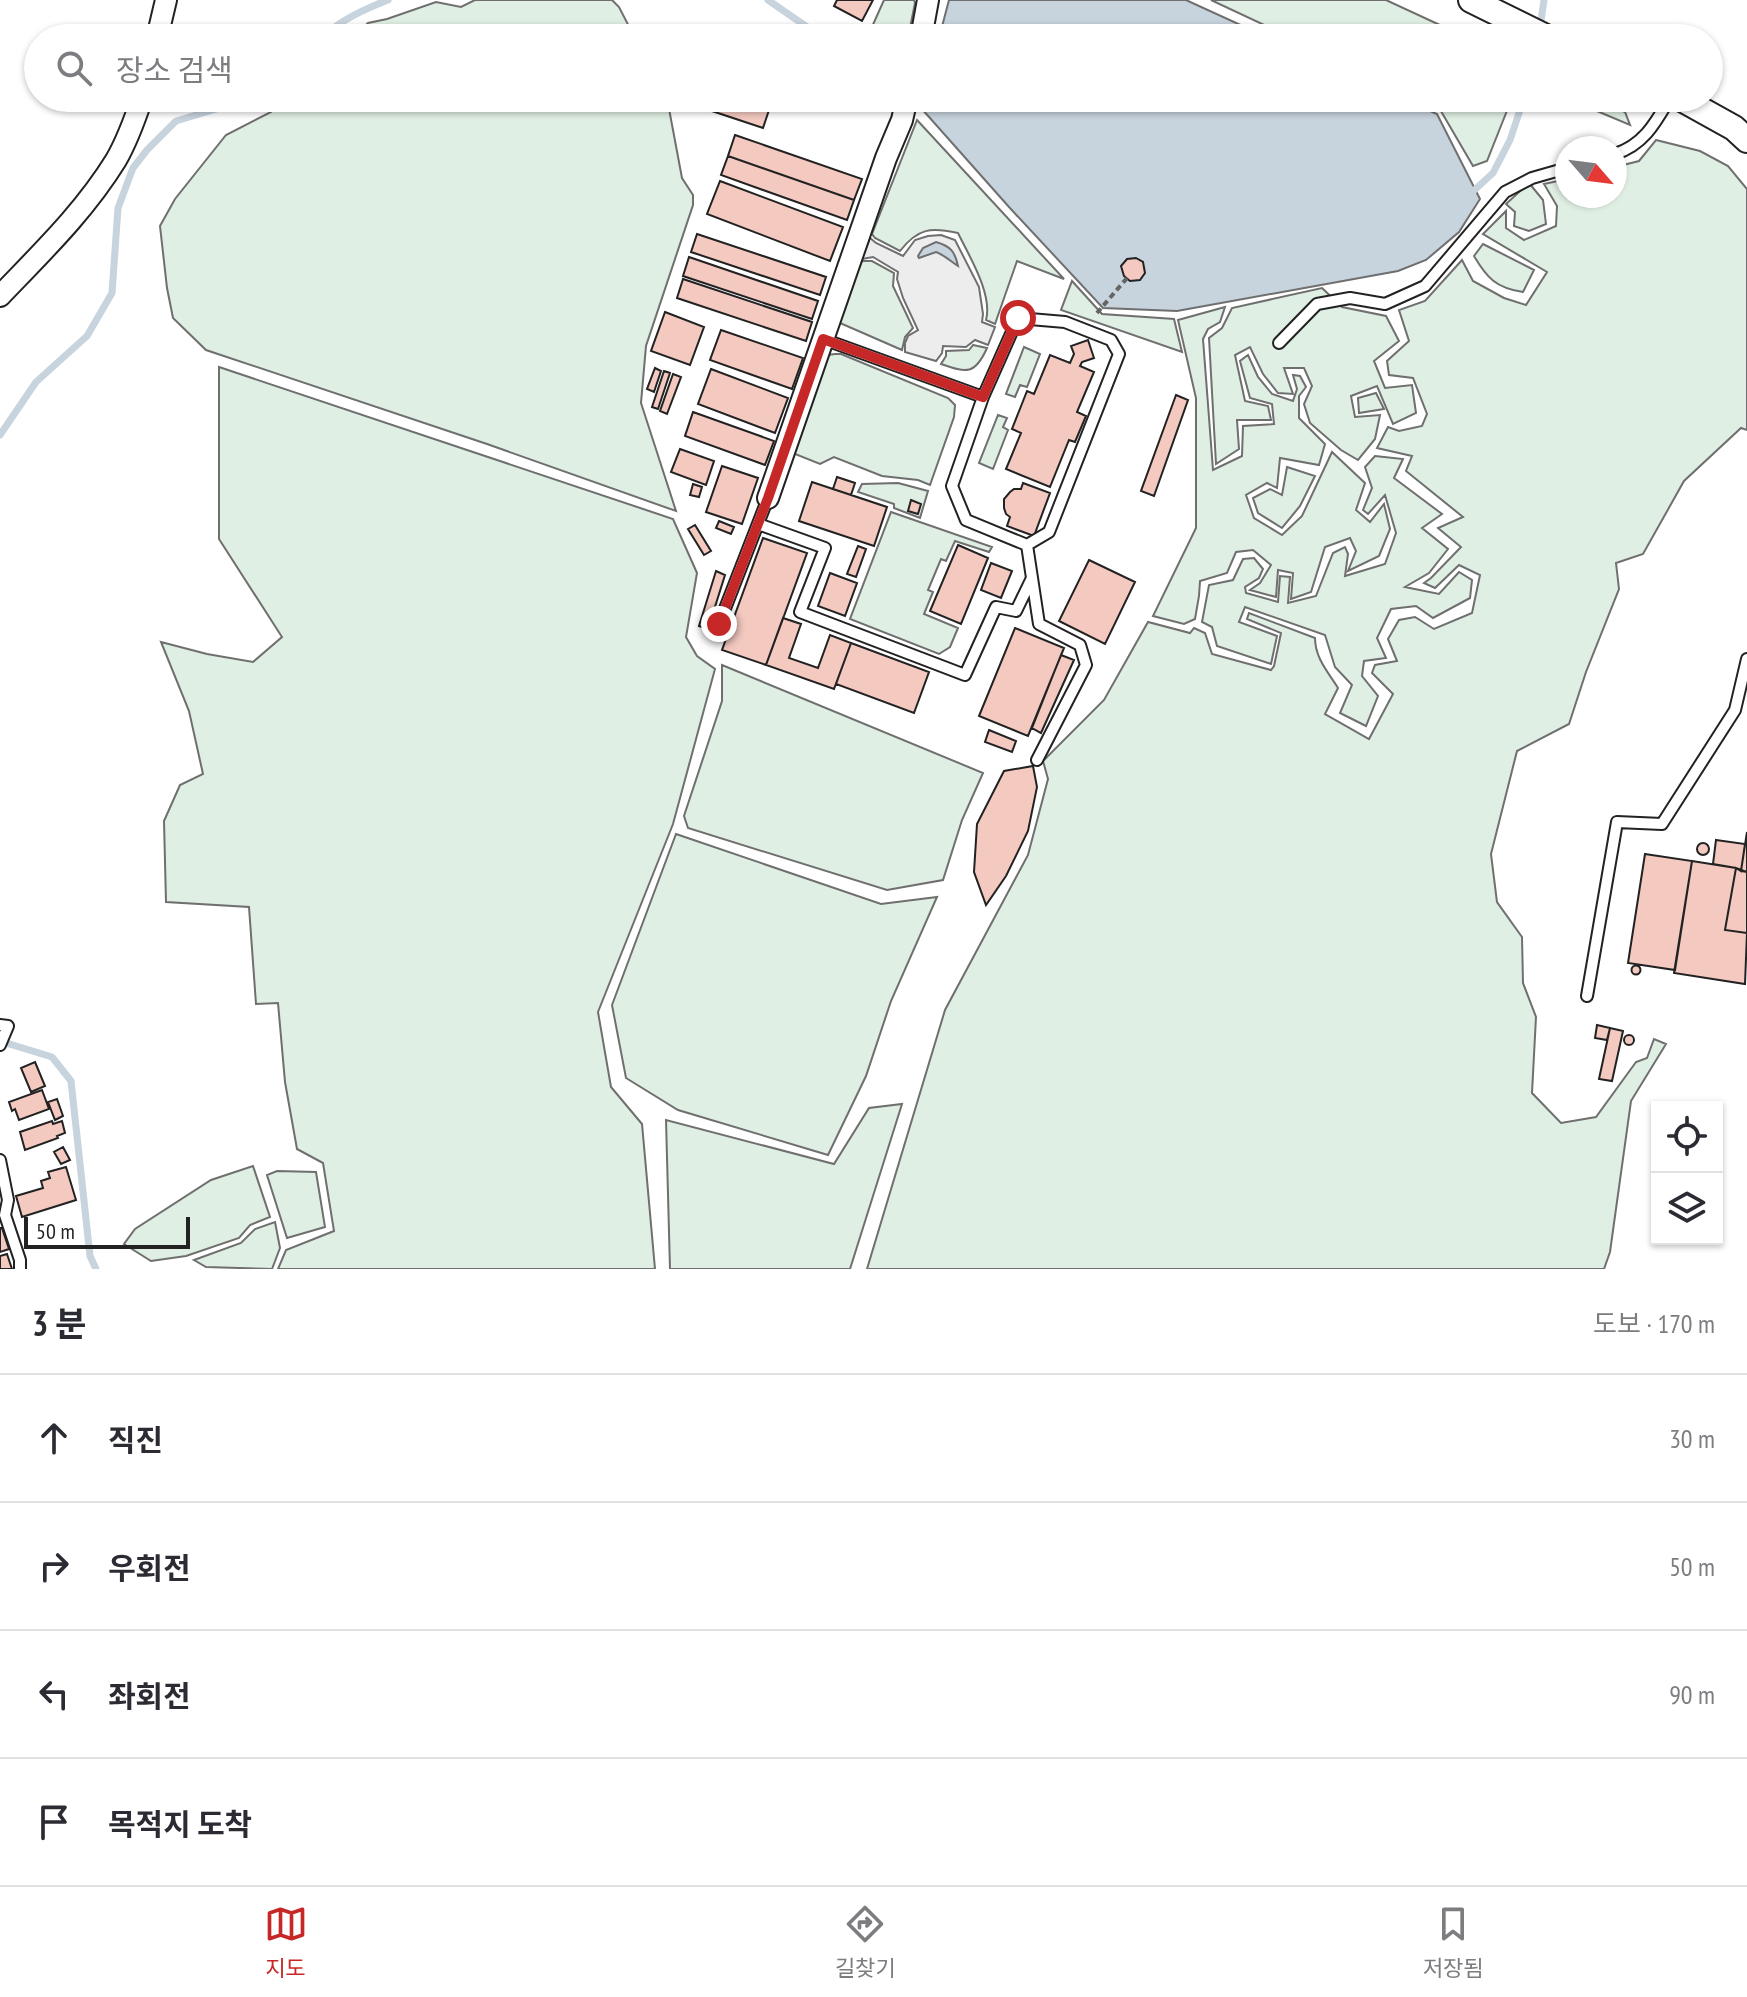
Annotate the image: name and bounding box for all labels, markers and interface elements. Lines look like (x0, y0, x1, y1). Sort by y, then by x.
search box (24, 24, 1723, 112)
icon: search (52, 46, 96, 90)
text: 장소 검색 (116, 50, 233, 89)
north arrow (1555, 136, 1627, 208)
route start (1000, 300, 1036, 336)
route end (701, 606, 737, 642)
map controls (1651, 1101, 1723, 1245)
button: locate (1651, 1101, 1723, 1173)
button: layers (1651, 1173, 1723, 1245)
scale bar (24, 1213, 190, 1249)
text: 50 m (36, 1217, 75, 1245)
text: 3 분 (32, 1301, 87, 1345)
text: 도보 · 170 m (1593, 1307, 1715, 1340)
icon: ahead (32, 1416, 76, 1460)
text: 직진 (108, 1420, 163, 1459)
text: 30 m (1669, 1422, 1715, 1455)
icon: right (32, 1544, 76, 1588)
text: 우회전 (108, 1548, 191, 1587)
text: 50 m (1669, 1550, 1715, 1583)
icon: left (32, 1672, 76, 1716)
text: 좌회전 (108, 1676, 191, 1715)
text: 90 m (1669, 1678, 1715, 1711)
icon: arrive (32, 1800, 76, 1844)
text: 목적지 도착 (108, 1804, 252, 1843)
tab: 지도 (264, 1902, 308, 1982)
tab: 길찾기 (835, 1902, 895, 1982)
tab: 저장됨 (1423, 1902, 1483, 1982)

